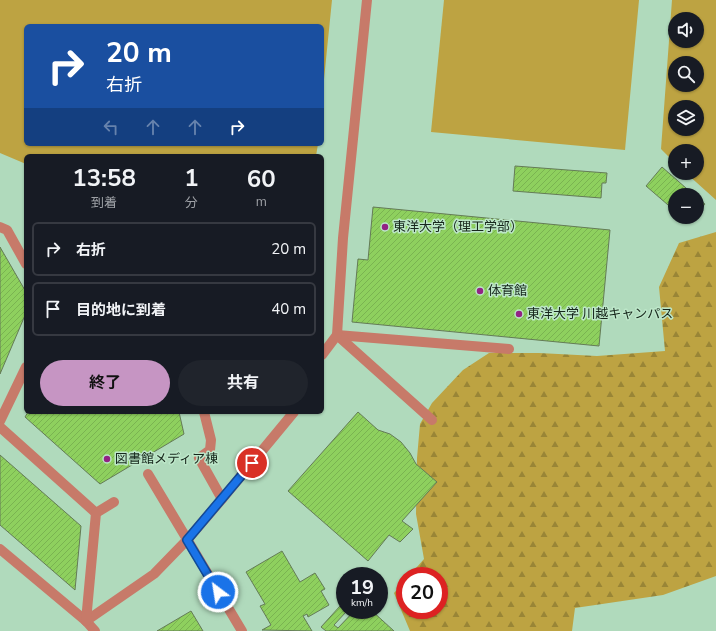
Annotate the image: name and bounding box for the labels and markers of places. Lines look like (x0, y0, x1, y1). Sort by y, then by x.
place label: 東洋大学（理工学部） (393, 218, 523, 236)
marker: 東洋大学（理工学部） (380, 222, 390, 232)
place label: 体育館 (488, 282, 527, 300)
marker: 体育館 (475, 286, 485, 296)
place label: 東洋大学 川越キャンパス (527, 305, 673, 323)
marker: 東洋大学 川越キャンパス (514, 309, 524, 319)
pin (235, 446, 269, 480)
place label: 図書館メディア棟 (115, 450, 218, 468)
marker: 図書館メディア棟 (102, 454, 112, 464)

